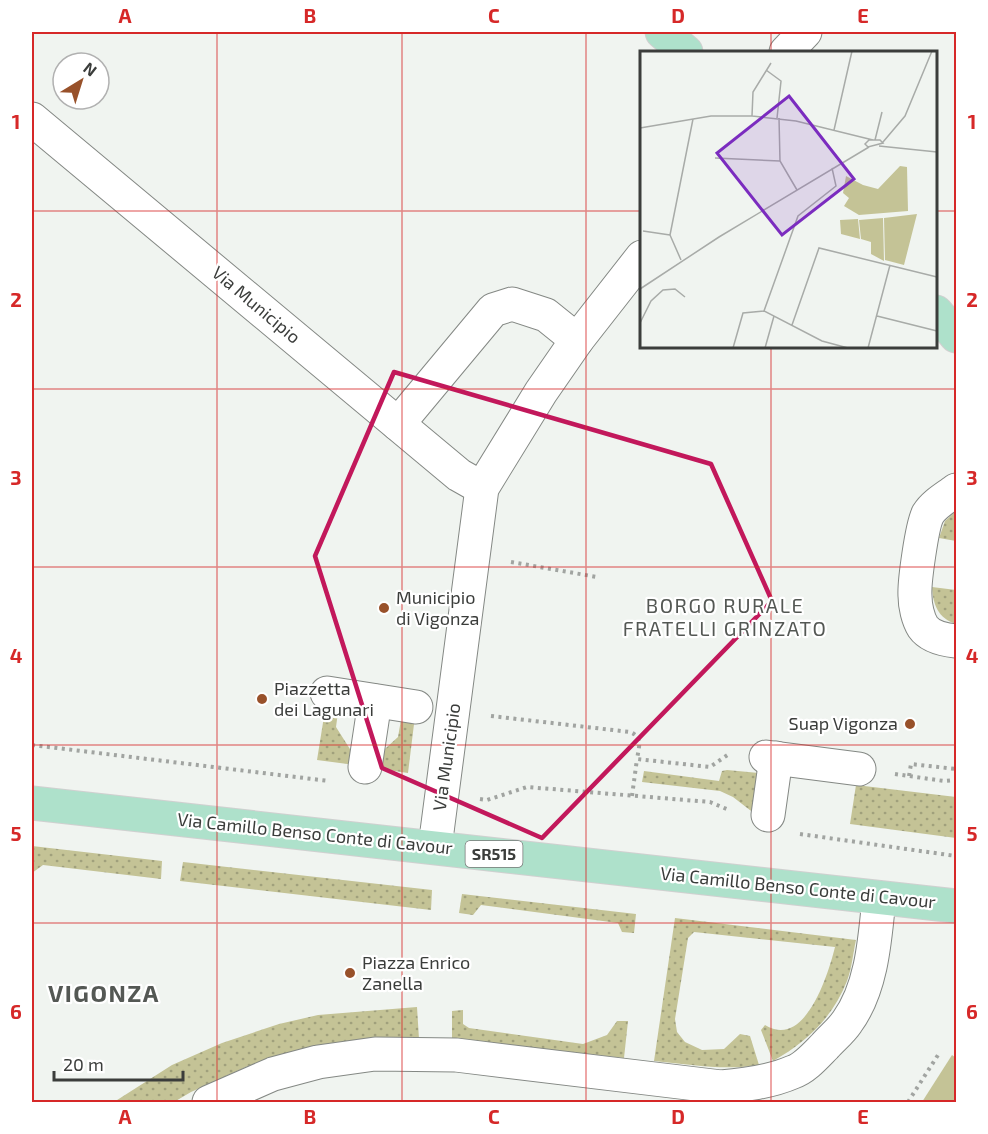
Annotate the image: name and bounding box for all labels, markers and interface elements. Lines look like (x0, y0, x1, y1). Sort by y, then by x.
text: A (118, 3, 132, 27)
text: B (304, 3, 316, 27)
text: C (488, 3, 500, 27)
text: D (671, 3, 685, 27)
text: E (857, 3, 869, 27)
north arrow (51, 51, 111, 111)
inset map (640, 51, 937, 348)
text: N (80, 58, 101, 80)
text: 1 (12, 109, 20, 133)
text: 1 (968, 109, 976, 133)
street label: Via Municipio (208, 261, 305, 348)
text: 2 (10, 287, 22, 311)
text: 2 (966, 287, 978, 311)
text: 3 (10, 465, 22, 489)
text: 3 (966, 465, 978, 489)
place label: Municipio di Vigonza (396, 586, 480, 629)
district label: BORGO RURALE FRATELLI GRINZATO (623, 593, 827, 640)
marker: Municipio di Vigonza (377, 601, 391, 615)
text: 4 (10, 643, 23, 667)
text: 4 (966, 643, 979, 667)
place label: Piazzetta dei Lagunari (274, 677, 374, 720)
marker: Piazzetta dei Lagunari (255, 692, 269, 706)
street label: Via Municipio (428, 702, 464, 812)
place label: Suap Vigonza (789, 712, 898, 734)
marker: Suap Vigonza (903, 717, 917, 731)
street label: Via Camillo Benso Conte di Cavour (176, 808, 454, 858)
text: 5 (10, 821, 22, 845)
text: 5 (966, 821, 978, 845)
road number: SR515 (466, 841, 522, 867)
street label: Via Camillo Benso Conte di Cavour (659, 862, 937, 912)
place label: Piazza Enrico Zanella (362, 951, 470, 994)
marker: Piazza Enrico Zanella (343, 966, 357, 980)
district label: VIGONZA (48, 978, 160, 1007)
text: 6 (10, 999, 22, 1023)
text: 6 (966, 999, 978, 1023)
scale bar (54, 1044, 183, 1082)
text: 20 m (63, 1053, 104, 1075)
text: A (118, 1104, 132, 1128)
text: B (304, 1104, 316, 1128)
text: C (488, 1104, 500, 1128)
text: D (671, 1104, 685, 1128)
text: E (857, 1104, 869, 1128)

